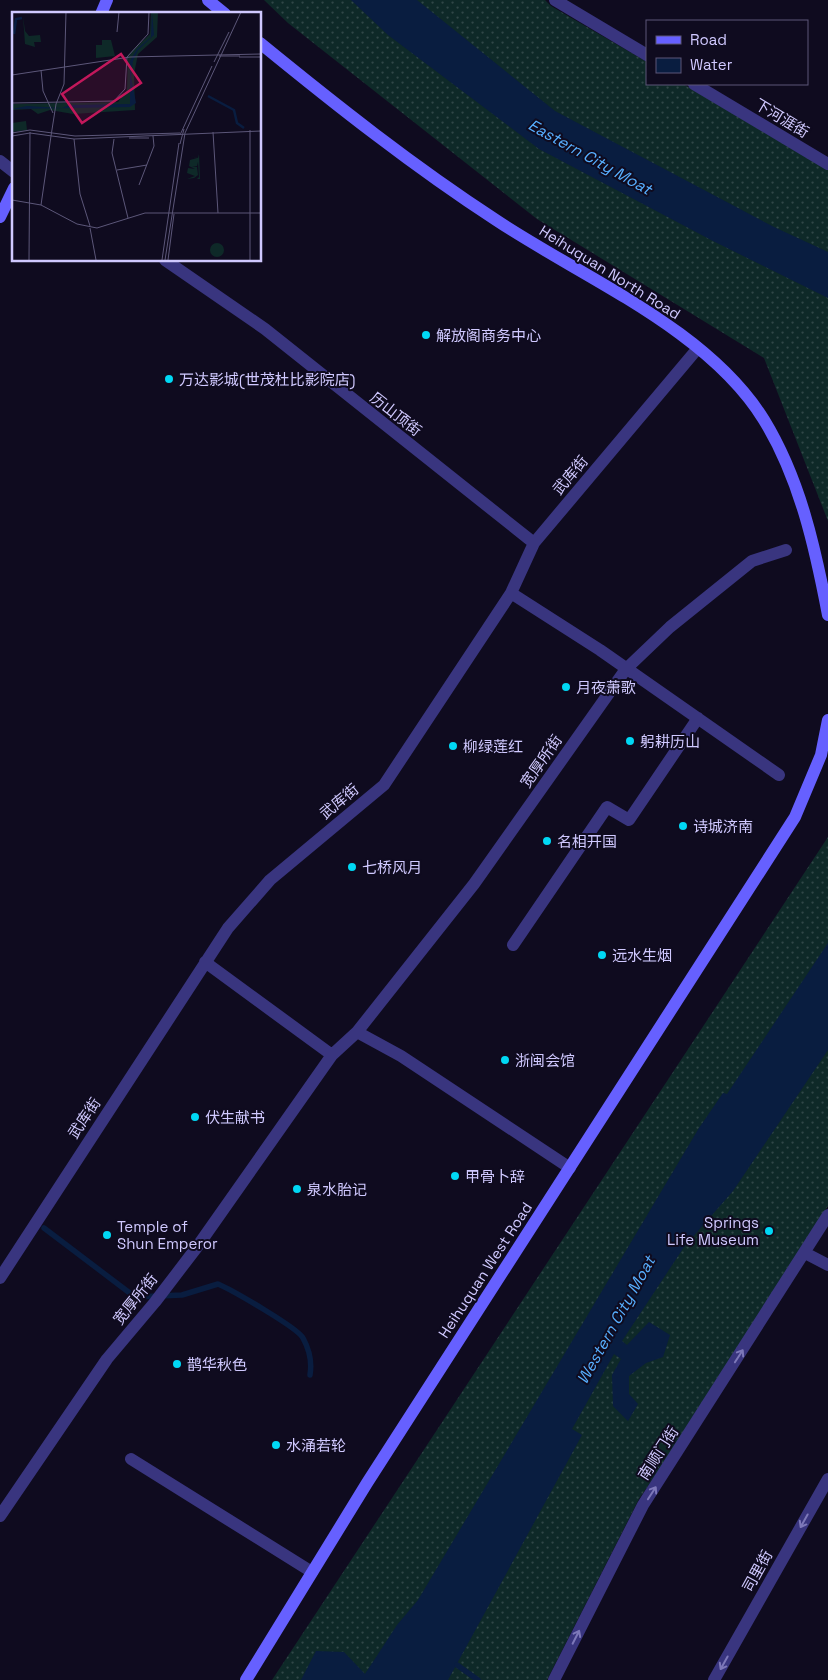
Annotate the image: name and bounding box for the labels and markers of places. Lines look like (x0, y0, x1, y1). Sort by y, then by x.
place label: 解放阁商务中心 (436, 326, 541, 345)
marker: 解放阁商务中心 (420, 329, 432, 341)
place label: 万达影城(世茂杜比影院店) (179, 370, 355, 390)
marker: 万达影城(世茂杜比影院店) (163, 373, 175, 385)
place label: 月夜萧歌 (576, 678, 636, 697)
marker: 月夜萧歌 (560, 681, 572, 693)
place label: 躬耕历山 (640, 732, 700, 751)
marker: 躬耕历山 (624, 735, 636, 747)
place label: 柳绿莲红 (463, 737, 523, 756)
marker: 柳绿莲红 (447, 740, 459, 752)
place label: 诗城济南 (693, 817, 753, 836)
marker: 诗城济南 (677, 820, 689, 832)
place label: 名相开国 (557, 832, 617, 851)
marker: 名相开国 (541, 835, 553, 847)
place label: 七桥风月 (362, 858, 422, 877)
marker: 七桥风月 (346, 861, 358, 873)
place label: 远水生烟 (612, 946, 672, 965)
marker: 远水生烟 (596, 949, 608, 961)
place label: 浙闽会馆 (515, 1051, 575, 1070)
marker: 浙闽会馆 (499, 1054, 511, 1066)
place label: 伏生献书 (205, 1108, 265, 1127)
marker: 伏生献书 (189, 1111, 201, 1123)
place label: 甲骨卜辞 (465, 1167, 525, 1186)
marker: 甲骨卜辞 (449, 1170, 461, 1182)
place label: 泉水胎记 (307, 1180, 367, 1199)
marker: 泉水胎记 (291, 1183, 303, 1195)
place label: Springs Life Museum (667, 1213, 759, 1249)
place label: Temple of Shun Emperor (117, 1217, 218, 1253)
marker: Springs Life Museum (763, 1225, 775, 1237)
marker: Temple of Shun Emperor (101, 1229, 113, 1241)
place label: 鹊华秋色 (187, 1355, 247, 1374)
marker: 鹊华秋色 (171, 1358, 183, 1370)
place label: 水涌若轮 (286, 1436, 346, 1455)
marker: 水涌若轮 (270, 1439, 282, 1451)

